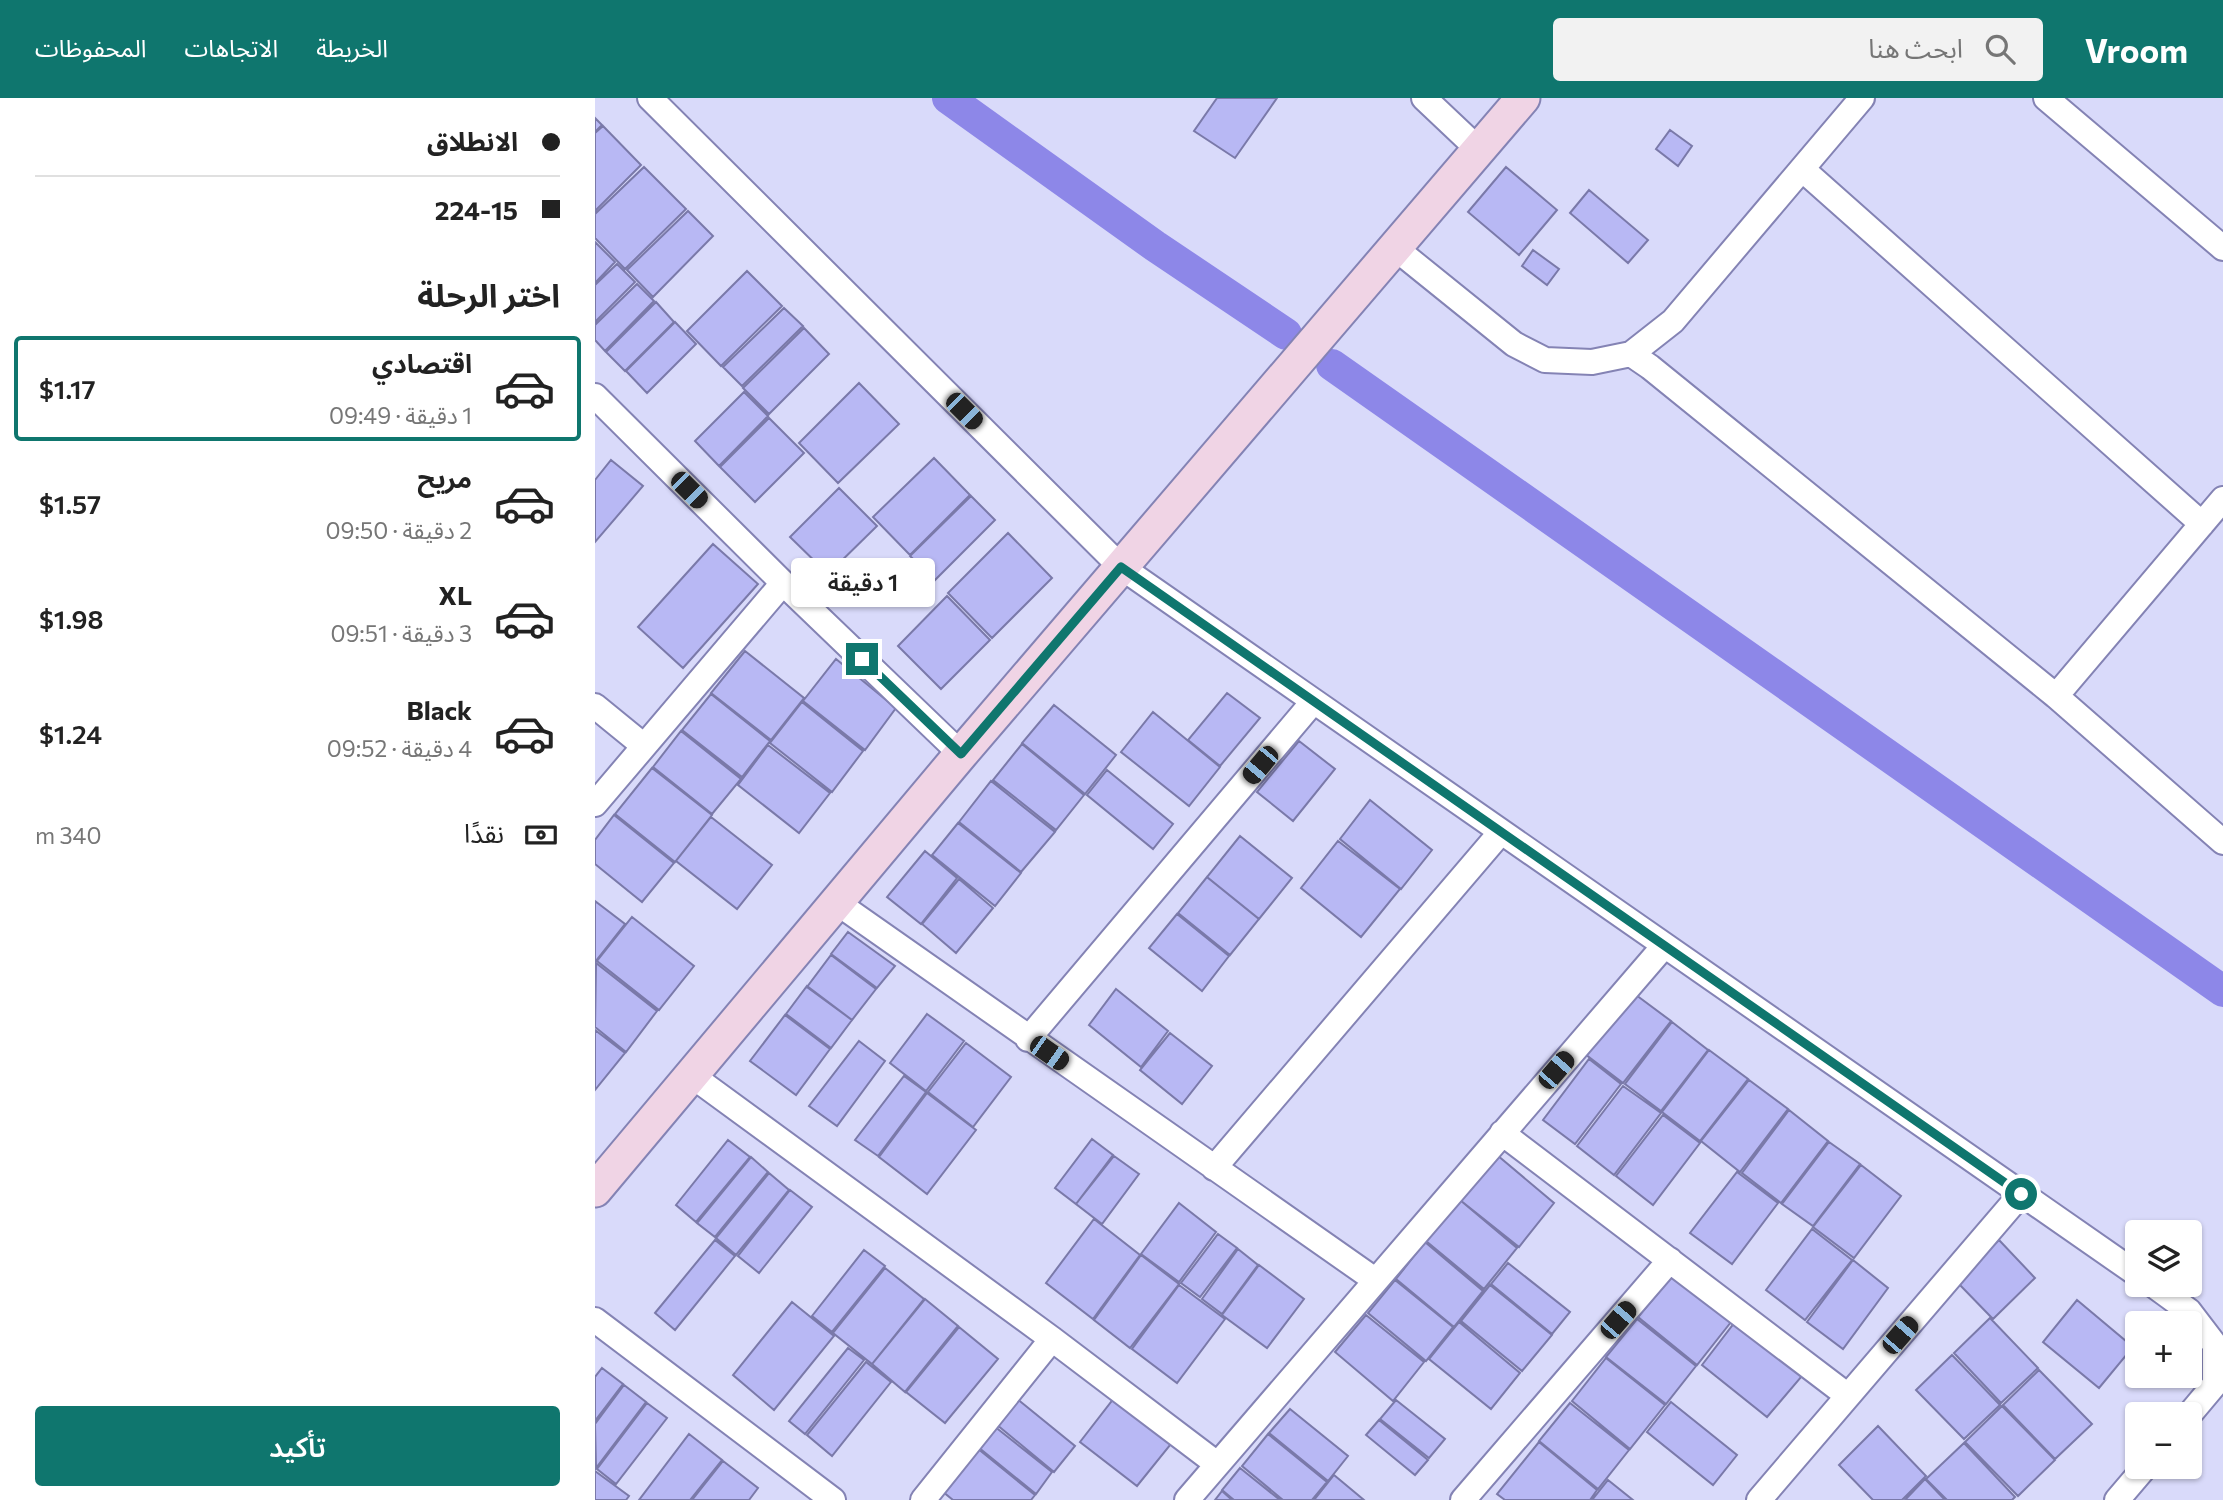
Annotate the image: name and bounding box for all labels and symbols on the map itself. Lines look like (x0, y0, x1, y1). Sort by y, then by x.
car (942, 389, 987, 433)
car (667, 468, 712, 512)
callout: 1 دقيقة (790, 558, 934, 606)
route end (846, 643, 878, 675)
car (1239, 742, 1282, 788)
car (1026, 1032, 1073, 1074)
car (1535, 1047, 1578, 1093)
route start (2005, 1178, 2037, 1210)
car (1597, 1297, 1640, 1343)
car (1879, 1312, 1922, 1358)

